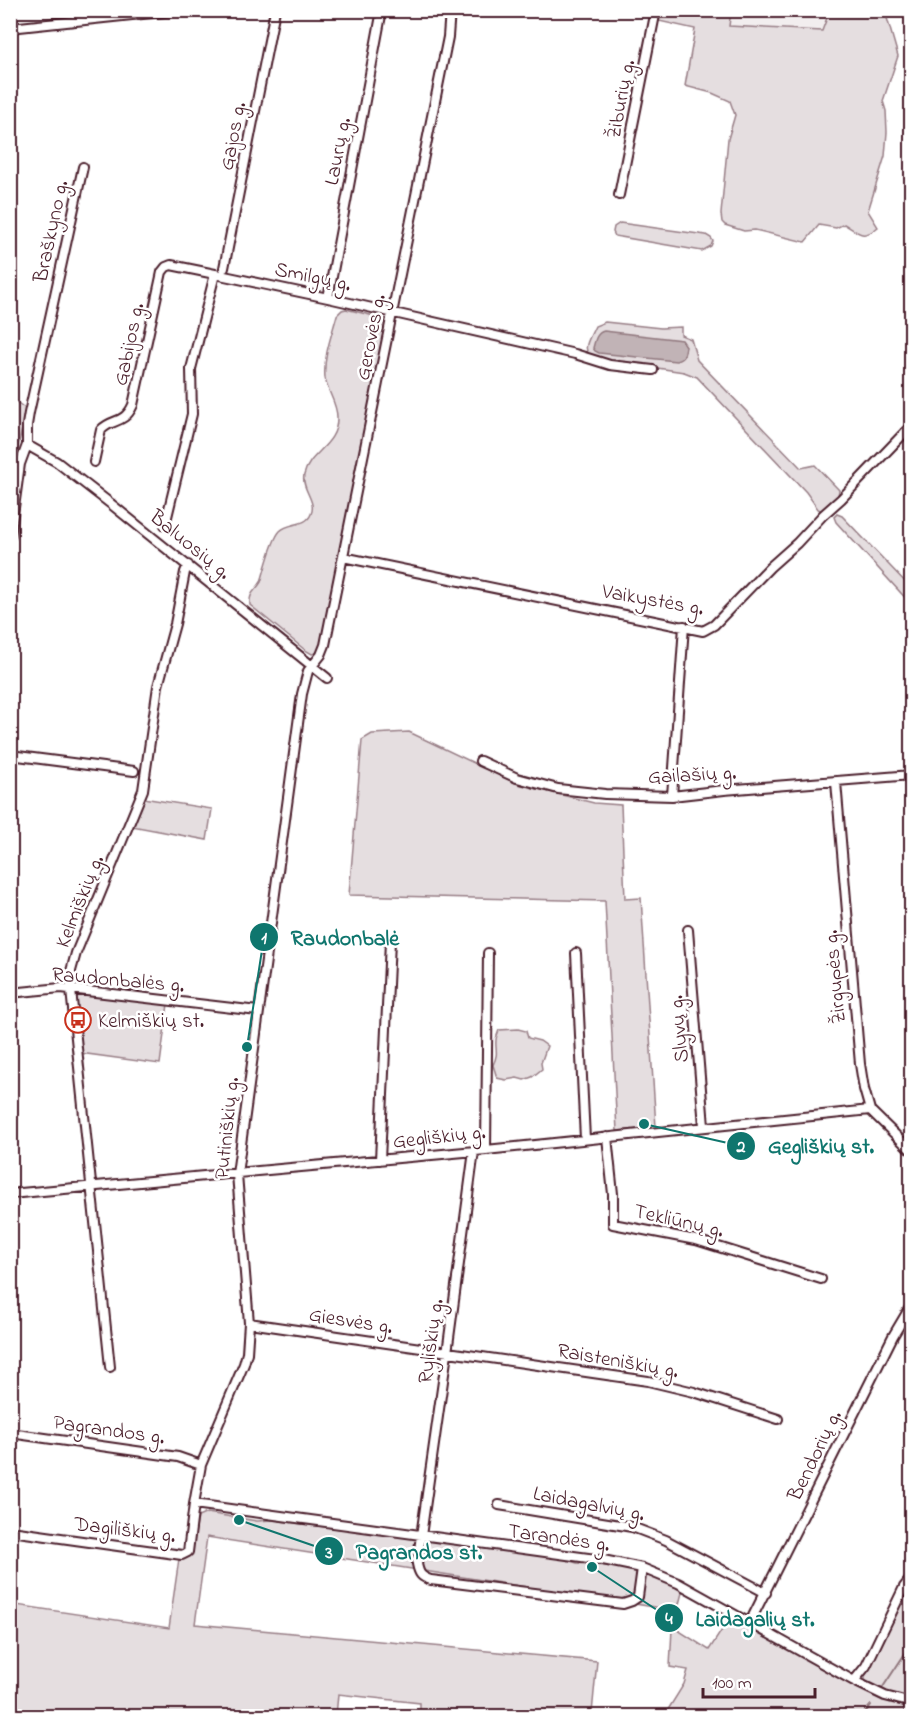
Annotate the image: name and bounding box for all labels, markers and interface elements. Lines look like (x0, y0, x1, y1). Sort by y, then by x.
street label: Žiburių g. (600, 57, 646, 142)
street label: Gajos g. (213, 99, 257, 174)
street label: Laurų g. (318, 115, 362, 188)
street label: Braškyno g. (26, 178, 79, 287)
street label: Smilgų g. (271, 255, 354, 303)
street label: Gerovės g. (349, 292, 397, 383)
street label: Gabijos g. (107, 300, 155, 389)
street label: Baluosių g. (140, 503, 237, 589)
street label: Vaikystės g. (598, 577, 706, 627)
street label: Gailašių g. (647, 759, 737, 795)
street label: Kelmiškių g. (49, 851, 115, 953)
callout: Raudonbalė (249, 917, 412, 957)
text: Raudonbalė (291, 924, 400, 956)
text: 1 (261, 926, 267, 952)
street label: Žirgupės g. (817, 928, 857, 1025)
street label: Raudonbalės g. (50, 960, 185, 1004)
street label: Slyvų g. (662, 994, 700, 1064)
bus stop icon: Kelmiškių st. (63, 1005, 93, 1035)
place label: Kelmiškių st. (98, 1007, 204, 1037)
street label: Putiniškių g. (208, 1076, 250, 1181)
street label: Gegliškių g. (391, 1118, 487, 1160)
callout: Gegliškių st. (726, 1126, 886, 1166)
text: Gegliškių st. (768, 1132, 875, 1165)
text: 2 (736, 1135, 746, 1161)
street label: Tekliūnų g. (630, 1197, 726, 1249)
street label: Ryliškių g. (411, 1297, 455, 1386)
street label: Giesvės g. (306, 1301, 395, 1345)
street label: Raisteniškių g. (554, 1337, 681, 1389)
street label: Bendorių g. (780, 1405, 853, 1508)
street label: Pagrandos g. (51, 1408, 166, 1456)
street label: Laidagalvių g. (530, 1479, 647, 1532)
street label: Dagiliškių g. (71, 1510, 177, 1554)
street label: Tarandės g. (506, 1517, 612, 1563)
callout: Pagrandos st. (314, 1531, 494, 1571)
text: Pagrandos st. (356, 1538, 483, 1571)
text: 3 (324, 1541, 333, 1567)
callout: Laidagalių st. (654, 1598, 827, 1638)
text: Laidagalių st. (696, 1605, 815, 1638)
text: 4 (665, 1607, 673, 1633)
scale bar (703, 1661, 816, 1699)
text: 100 m (712, 1671, 752, 1697)

